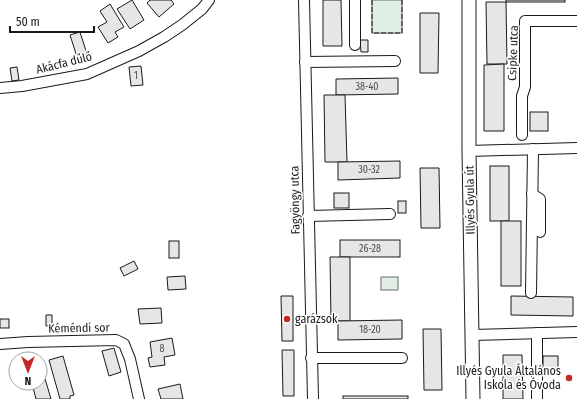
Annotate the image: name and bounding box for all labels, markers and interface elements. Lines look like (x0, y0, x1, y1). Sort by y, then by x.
scale bar (10, 8, 94, 34)
text: 50 m (16, 15, 40, 29)
street label: Csipke utca (505, 25, 521, 81)
street label: Akácfa dűlő (35, 49, 93, 77)
house number: 1 (134, 70, 138, 82)
house number: 38-40 (355, 81, 379, 93)
house number: 30-32 (358, 164, 380, 176)
street label: Fagyöngy utca (287, 165, 303, 234)
street label: Illyés Gyula út (462, 165, 478, 235)
house number: 26-28 (359, 243, 381, 255)
place label: garázsok (295, 312, 338, 326)
marker: garázsok (282, 314, 292, 324)
street label: Kéméndi sor (48, 320, 111, 336)
house number: 18-20 (359, 324, 381, 336)
house number: 8 (160, 343, 165, 355)
north arrow (8, 351, 48, 391)
place label: Illyés Gyula Általános Iskola és Óvoda (456, 363, 561, 392)
marker: Illyés Gyula Általános Iskola és Óvoda (564, 373, 574, 383)
text: N (25, 374, 31, 387)

